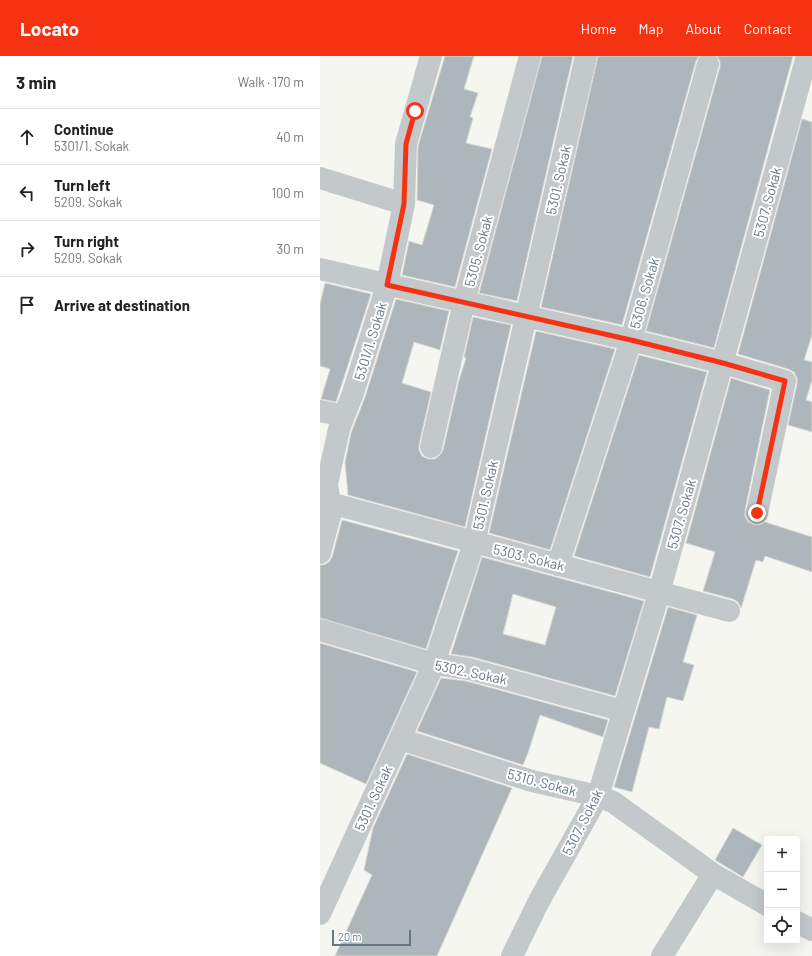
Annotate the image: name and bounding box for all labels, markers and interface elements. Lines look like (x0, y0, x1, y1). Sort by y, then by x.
text: Locato (20, 17, 79, 40)
text: Home (581, 20, 617, 37)
text: Map (639, 20, 663, 37)
text: About (685, 20, 722, 37)
text: Contact (744, 20, 792, 37)
text: 3 min (16, 72, 56, 92)
text: Walk · 170 m (238, 74, 304, 90)
route start (406, 102, 424, 120)
text: Continue (54, 120, 114, 138)
icon: ahead (16, 126, 38, 148)
text: 40 m (276, 129, 304, 145)
text: 5301/1. Sokak (54, 138, 129, 154)
street label: 5301. Sokak (542, 144, 574, 216)
street label: 5307. Sokak (749, 165, 785, 239)
text: Turn left (54, 176, 110, 194)
icon: left (16, 182, 38, 204)
text: 100 m (271, 185, 304, 201)
text: 5209. Sokak (54, 194, 122, 210)
street label: 5305. Sokak (460, 214, 496, 288)
text: Turn right (54, 232, 119, 250)
icon: right (16, 238, 38, 260)
text: 30 m (277, 241, 304, 257)
text: 5209. Sokak (54, 250, 122, 266)
street label: 5306. Sokak (626, 256, 662, 330)
icon: arrive (16, 294, 38, 316)
text: Arrive at destination (54, 296, 190, 314)
street label: 5301/1. Sokak (350, 300, 390, 382)
street label: 5301. Sokak (469, 459, 501, 531)
street label: 5307. Sokak (663, 477, 699, 551)
route end (748, 504, 766, 522)
street label: 5303. Sokak (491, 540, 567, 574)
street label: 5302. Sokak (433, 656, 509, 688)
street label: 5301. Sokak (350, 763, 396, 833)
street label: 5310. Sokak (506, 765, 578, 799)
street label: 5307. Sokak (558, 786, 606, 858)
map controls (764, 836, 800, 944)
button: + (764, 836, 800, 872)
button: − (764, 872, 800, 908)
button: locate (764, 908, 800, 944)
scale bar (332, 928, 411, 947)
text: 20 m (338, 930, 361, 943)

